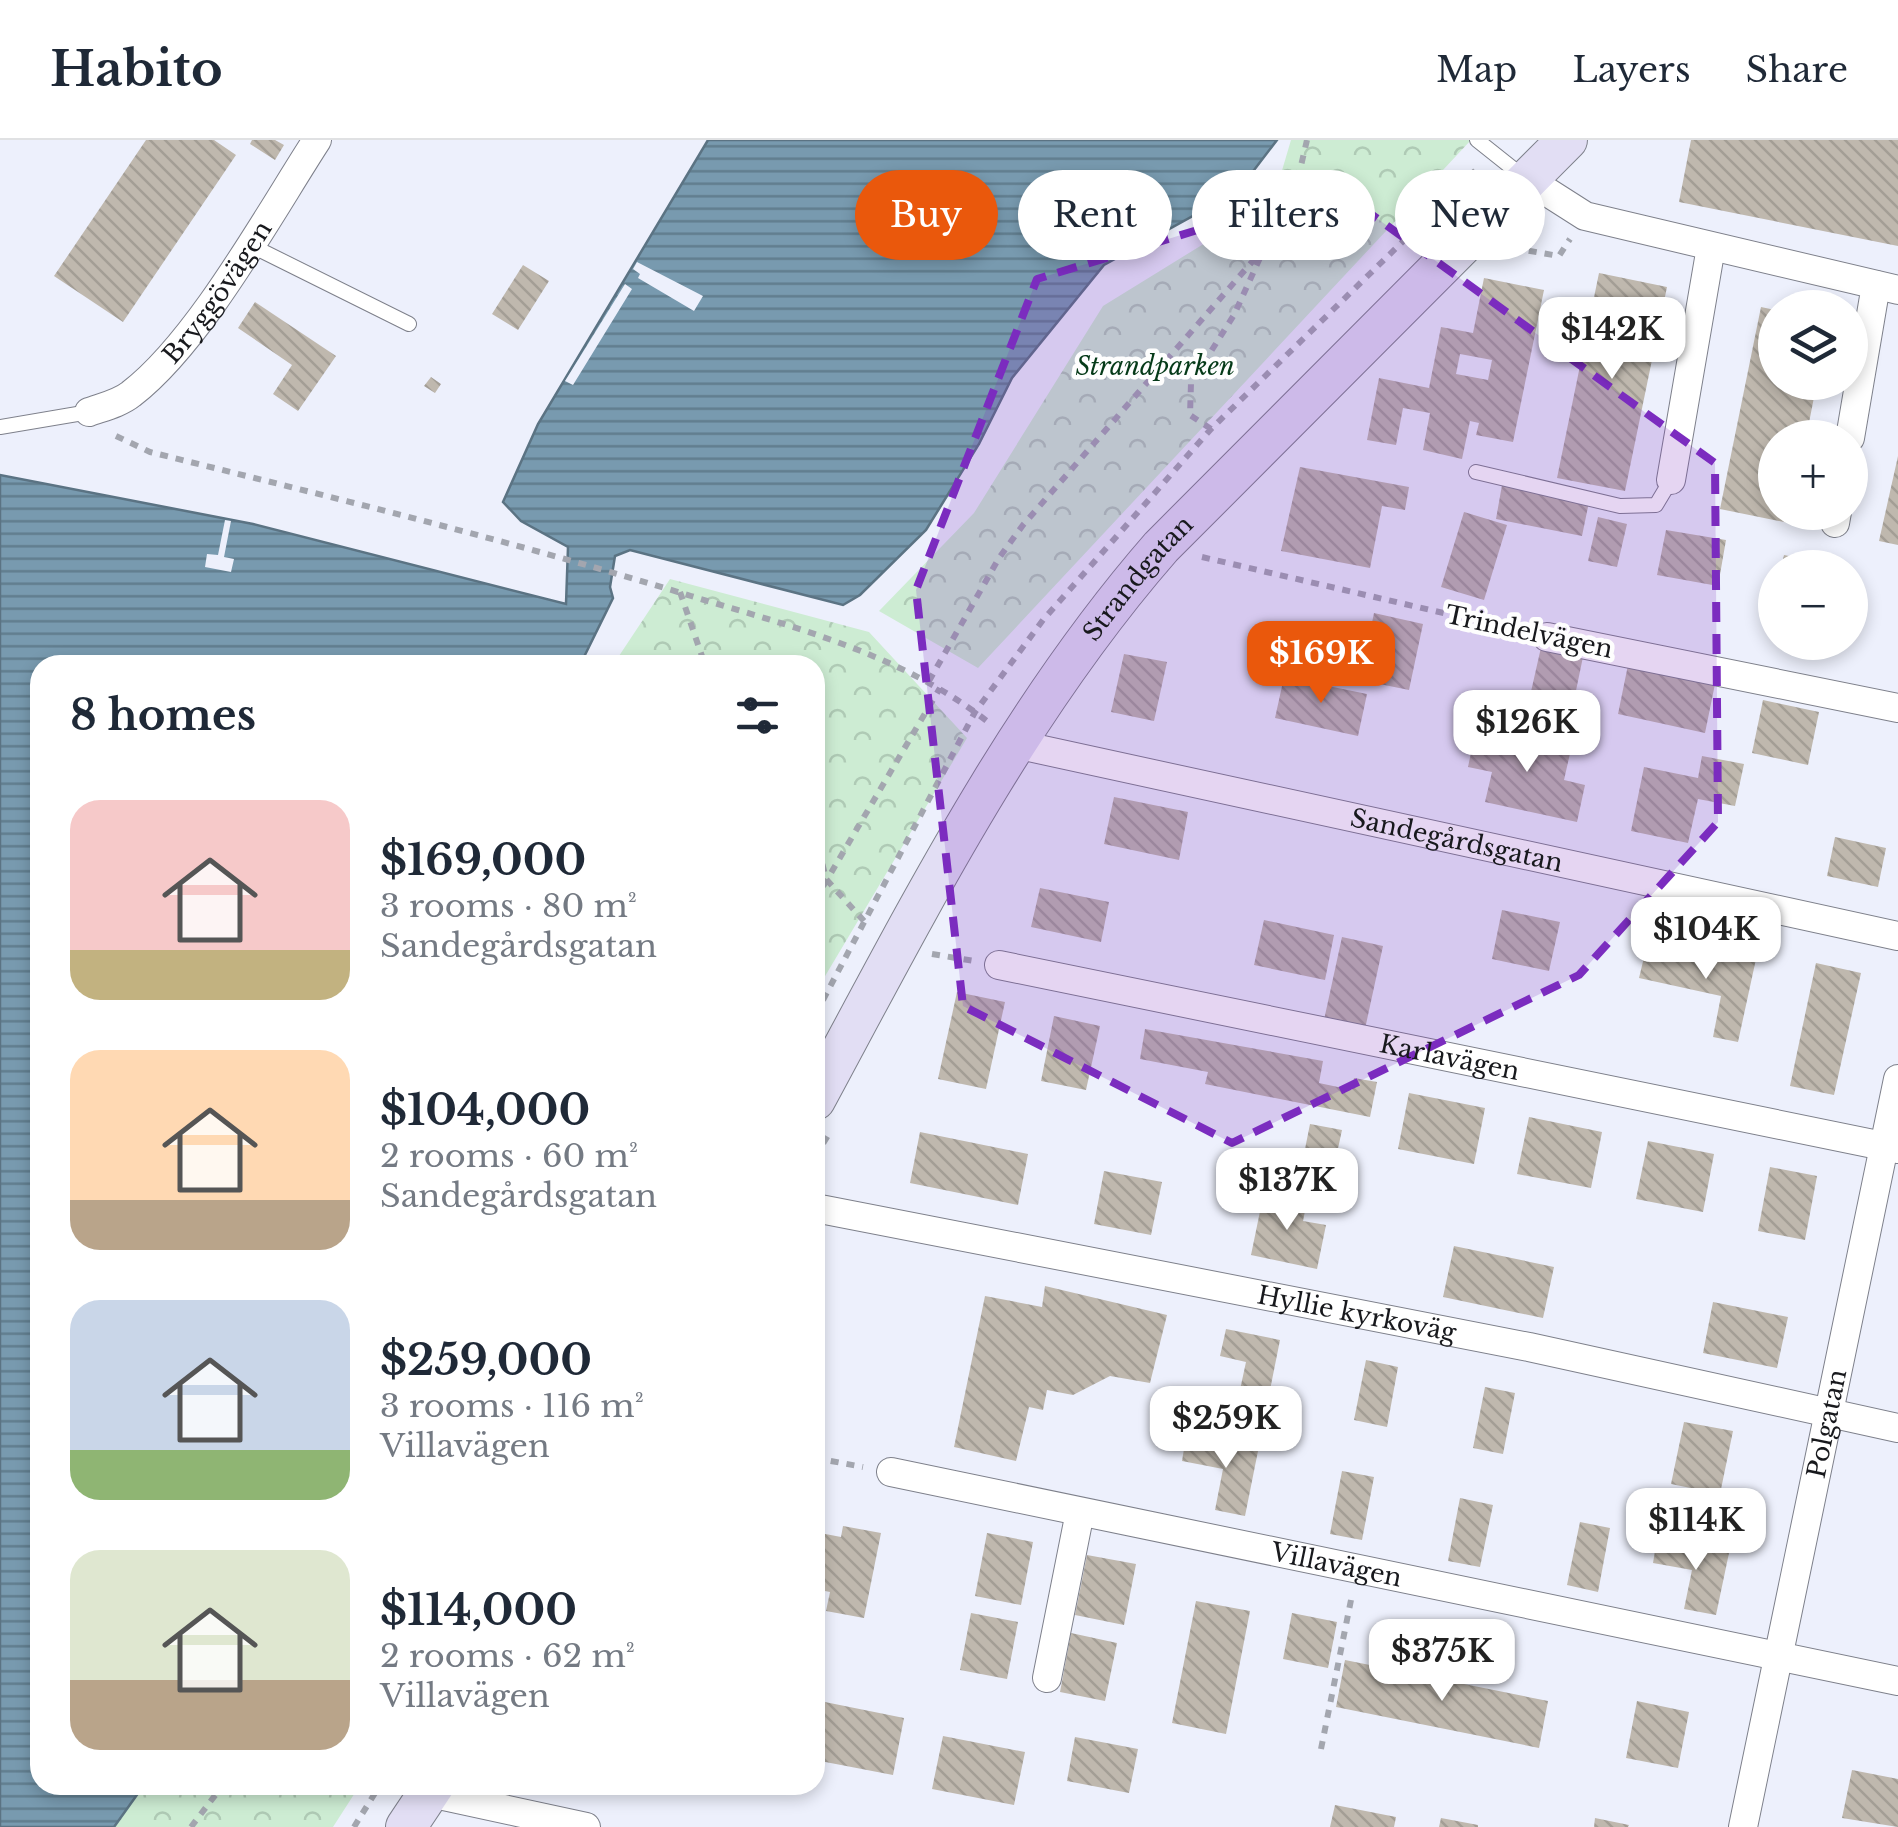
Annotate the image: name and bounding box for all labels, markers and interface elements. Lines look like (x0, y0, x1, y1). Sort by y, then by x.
text: Habito (50, 39, 223, 99)
text: Map (1436, 48, 1517, 91)
text: Layers (1572, 48, 1691, 91)
text: Share (1746, 48, 1848, 91)
chip: Buy (855, 170, 998, 260)
chip: Rent (1018, 170, 1172, 260)
chip: Filters (1192, 170, 1375, 260)
chip: New (1395, 170, 1545, 260)
street label: Bryggövägen (156, 215, 278, 370)
map controls (1758, 290, 1868, 660)
button: layers (1758, 290, 1868, 400)
pin: $142K (1542, 297, 1682, 382)
text: $142K (1561, 309, 1663, 349)
park label: Strandparken (1075, 351, 1235, 382)
button: + (1758, 420, 1868, 530)
street label: Strandgatan (1076, 509, 1199, 647)
button: − (1758, 550, 1868, 660)
street label: Trindelvägen (1442, 599, 1616, 665)
pin: $169K (1251, 621, 1391, 706)
text: $169K (1269, 633, 1373, 673)
icon: filters (730, 688, 785, 743)
text: 8 homes (70, 689, 256, 741)
pin: $126K (1457, 690, 1597, 775)
text: $126K (1475, 702, 1579, 742)
street label: Sandegårdsgatan (1348, 802, 1566, 878)
text: $169,000 (380, 834, 586, 886)
icon: home (150, 840, 270, 960)
text: 3 rooms · 80 m² (380, 886, 637, 926)
pin: $104K (1636, 897, 1776, 982)
text: $104K (1653, 909, 1759, 949)
text: Sandegårdsgatan (380, 926, 657, 966)
street label: Karlavägen (1377, 1028, 1522, 1087)
text: $104,000 (380, 1084, 590, 1136)
icon: home (150, 1090, 270, 1210)
text: 2 rooms · 60 m² (380, 1136, 638, 1176)
pin: $137K (1217, 1148, 1357, 1233)
text: $137K (1238, 1160, 1336, 1200)
text: Sandegårdsgatan (380, 1176, 657, 1216)
street label: Hyllie kyrkoväg (1255, 1279, 1460, 1348)
text: $259,000 (380, 1334, 592, 1386)
icon: home (150, 1340, 270, 1460)
street label: Polgatan (1800, 1366, 1853, 1481)
text: 3 rooms · 116 m² (380, 1386, 644, 1426)
pin: $259K (1156, 1386, 1296, 1471)
text: $259K (1172, 1398, 1280, 1438)
text: Villavägen (380, 1426, 550, 1466)
pin: $114K (1626, 1488, 1766, 1573)
text: $114K (1648, 1500, 1744, 1540)
street label: Villavägen (1267, 1536, 1405, 1593)
text: $114,000 (380, 1584, 577, 1636)
icon: home (150, 1590, 270, 1710)
pin: $375K (1372, 1619, 1512, 1704)
text: $375K (1391, 1631, 1493, 1671)
text: 2 rooms · 62 m² (380, 1636, 635, 1676)
text: Villavägen (380, 1676, 550, 1716)

